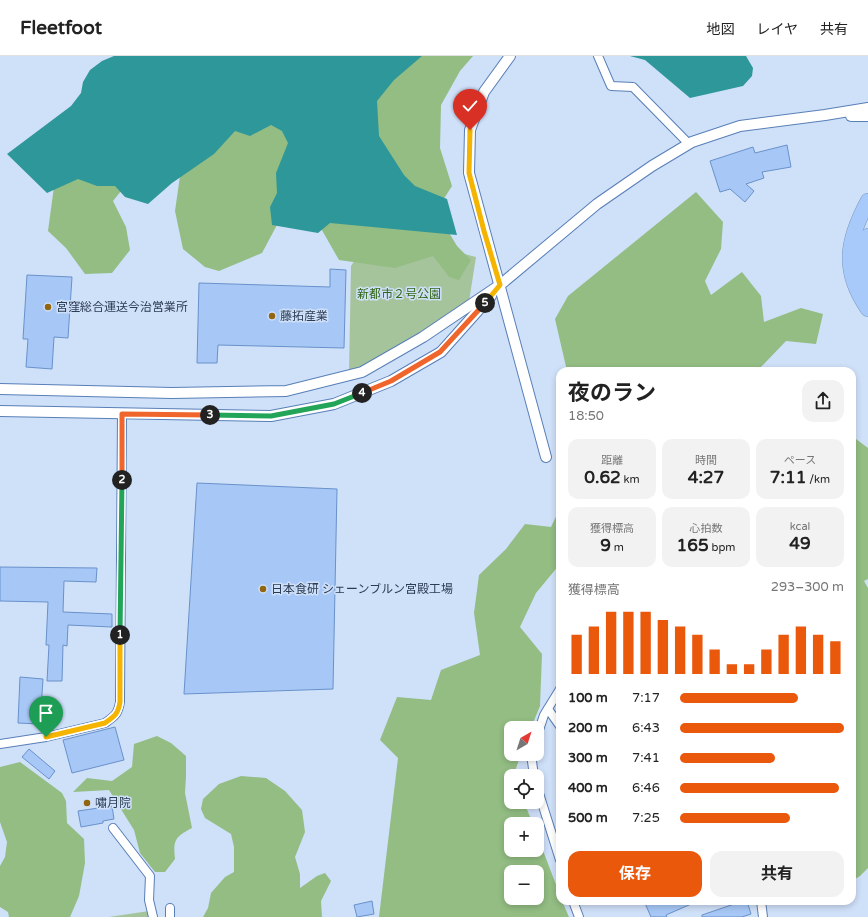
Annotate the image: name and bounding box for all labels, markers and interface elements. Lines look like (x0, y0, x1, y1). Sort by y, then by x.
text: Fleetfoot (20, 17, 102, 39)
text: 地図 (706, 21, 734, 38)
text: レイヤ (756, 21, 798, 38)
text: 共有 (820, 21, 848, 38)
pin (453, 89, 487, 130)
icon: check (459, 95, 481, 117)
park label: 新都市２号公園 (357, 287, 441, 301)
pin: 5 (475, 293, 495, 313)
text: 5 (482, 296, 488, 309)
place label: 宮窪総合運送今治営業所 (56, 300, 188, 314)
marker: 宮窪総合運送今治営業所 (43, 302, 53, 312)
place label: 藤拓産業 (280, 309, 328, 323)
marker: 藤拓産業 (267, 311, 277, 321)
text: 夜のラン (568, 380, 656, 406)
button: share (802, 380, 844, 422)
pin: 4 (352, 383, 372, 403)
text: 4 (359, 386, 365, 399)
pin: 3 (200, 405, 220, 425)
text: 3 (207, 408, 213, 421)
text: 18:50 (568, 408, 604, 424)
text: 距離 (601, 454, 623, 467)
text: 時間 (695, 454, 717, 467)
text: ペース (784, 454, 816, 467)
text: 0.62 (584, 467, 621, 488)
text: 4:27 (688, 467, 724, 488)
text: 7:11 (770, 467, 806, 488)
pin: 2 (112, 470, 132, 490)
text: 2 (119, 473, 125, 486)
text: km (621, 473, 640, 486)
text: /km (806, 473, 830, 486)
text: kcal (790, 520, 810, 533)
text: 獲得標高 (590, 522, 634, 535)
text: 心拍数 (690, 522, 723, 535)
text: 49 (789, 533, 811, 554)
text: 9 (600, 535, 611, 556)
text: 165 (677, 535, 709, 556)
text: m (611, 541, 624, 554)
text: bpm (709, 541, 735, 554)
text: 293–300 m (771, 579, 844, 595)
place label: 日本食研 シェーンブルン宮殿工場 (271, 582, 453, 596)
text: 獲得標高 (568, 582, 620, 598)
marker: 日本食研 シェーンブルン宮殿工場 (258, 584, 268, 594)
pin: 1 (110, 625, 130, 645)
text: 1 (117, 628, 123, 641)
text: 100 m (568, 690, 608, 706)
text: 7:17 (632, 690, 660, 706)
pin (29, 696, 63, 737)
icon: arrive (35, 702, 57, 724)
text: 200 m (568, 720, 608, 736)
text: 6:43 (632, 720, 660, 736)
north arrow (504, 721, 544, 761)
map controls (504, 721, 544, 905)
text: 300 m (568, 750, 608, 766)
text: 7:41 (632, 750, 660, 766)
button: locate (504, 769, 544, 809)
text: 400 m (568, 780, 608, 796)
text: 6:46 (632, 780, 660, 796)
place label: 嘯月院 (95, 796, 131, 810)
marker: 嘯月院 (82, 798, 92, 808)
text: 500 m (568, 810, 608, 826)
text: 7:25 (632, 810, 660, 826)
button: + (504, 817, 544, 857)
button: 保存 (568, 851, 702, 897)
button: 共有 (710, 851, 844, 897)
button: − (504, 865, 544, 905)

